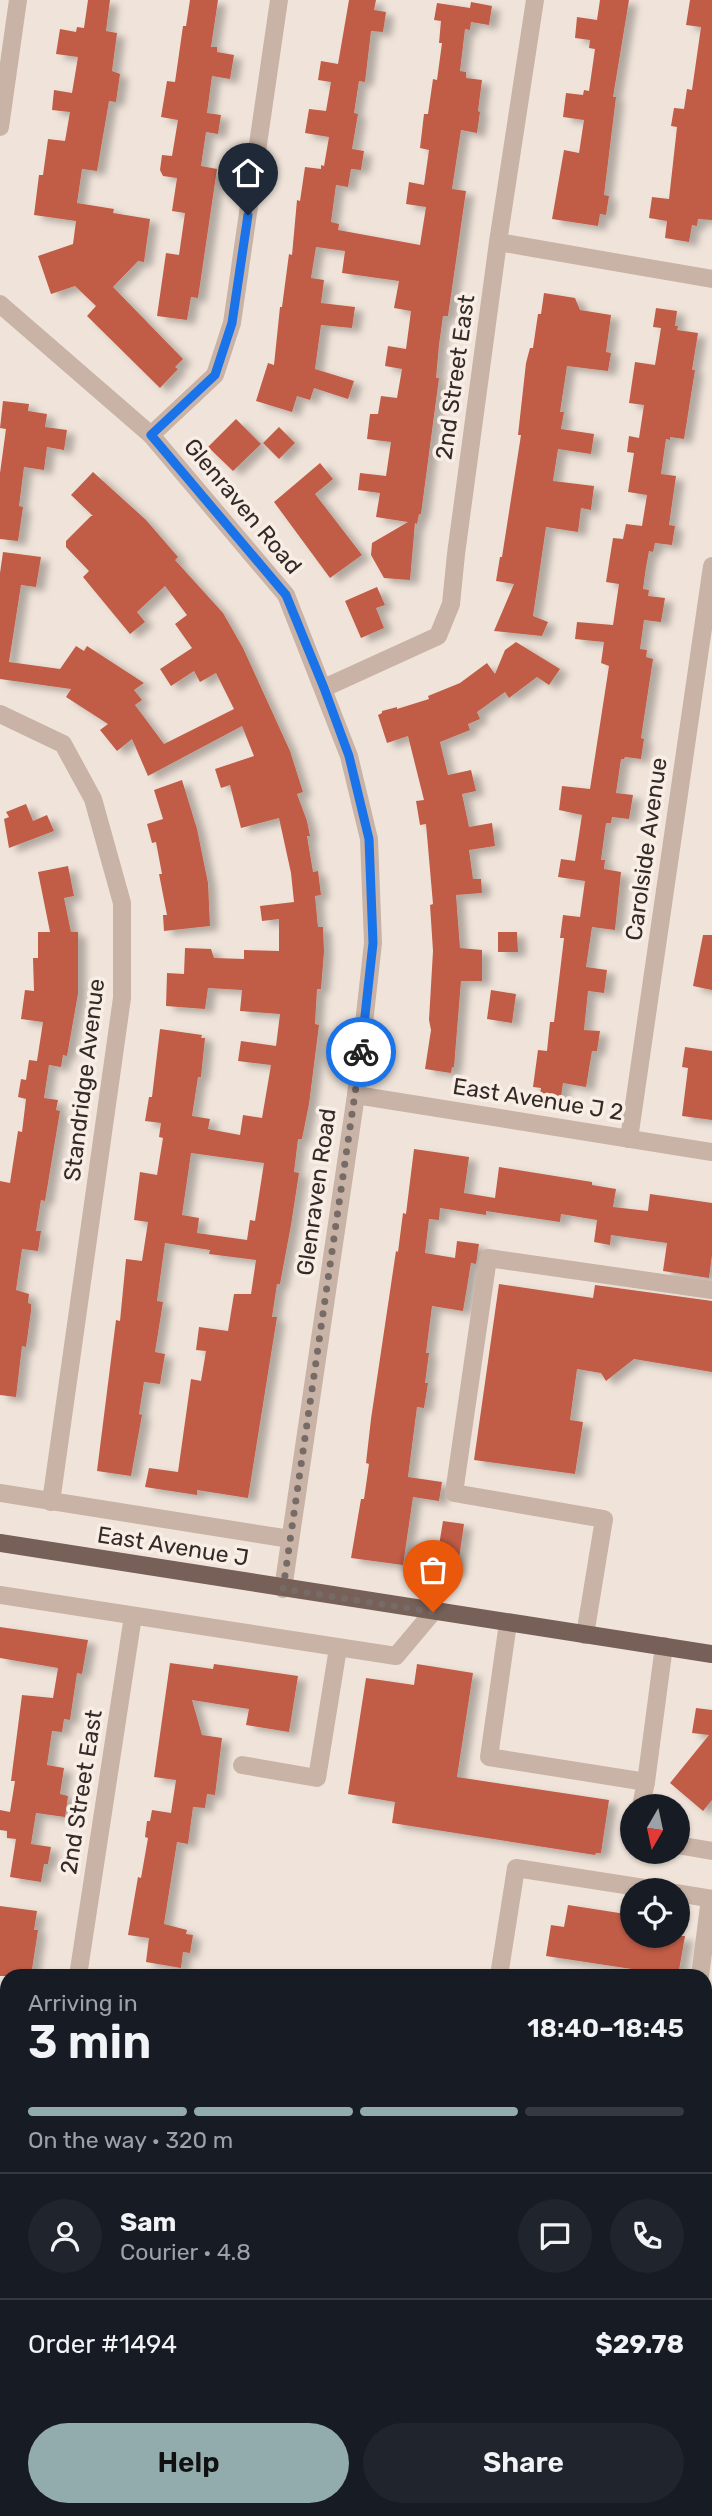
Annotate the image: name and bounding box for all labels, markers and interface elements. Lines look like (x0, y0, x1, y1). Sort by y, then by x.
pin (218, 143, 278, 215)
icon: home (229, 154, 267, 192)
street label: 2nd Street East (430, 293, 480, 461)
street label: Glenraven Road (178, 433, 308, 579)
street label: Carolside Avenue (619, 756, 673, 942)
street label: Standridge Avenue (58, 977, 110, 1183)
courier (326, 1017, 396, 1087)
icon: bike (342, 1033, 380, 1071)
street label: East Avenue J 2 (451, 1072, 625, 1126)
street label: Glenraven Road (290, 1107, 342, 1277)
street label: East Avenue J (95, 1520, 251, 1572)
pin (403, 1540, 463, 1612)
icon: bag (414, 1551, 452, 1589)
street label: 2nd Street East (54, 1708, 108, 1876)
north arrow (620, 1794, 690, 1864)
map controls (620, 1794, 690, 1948)
button: locate (620, 1878, 690, 1948)
text: Arriving in (28, 1989, 138, 2017)
text: 18:40–18:45 (527, 2013, 684, 2044)
text: 3 min (28, 2015, 151, 2070)
text: On the way · 320 m (28, 2126, 233, 2154)
button: person (28, 2199, 102, 2273)
button: chat (518, 2199, 592, 2273)
button: phone (610, 2199, 684, 2273)
text: Sam (120, 2207, 176, 2238)
text: Courier · 4.8 (120, 2238, 251, 2266)
text: Order #1494 (28, 2329, 177, 2360)
text: $29.78 (595, 2329, 684, 2360)
button: Help (28, 2423, 349, 2503)
button: Share (363, 2423, 684, 2503)

